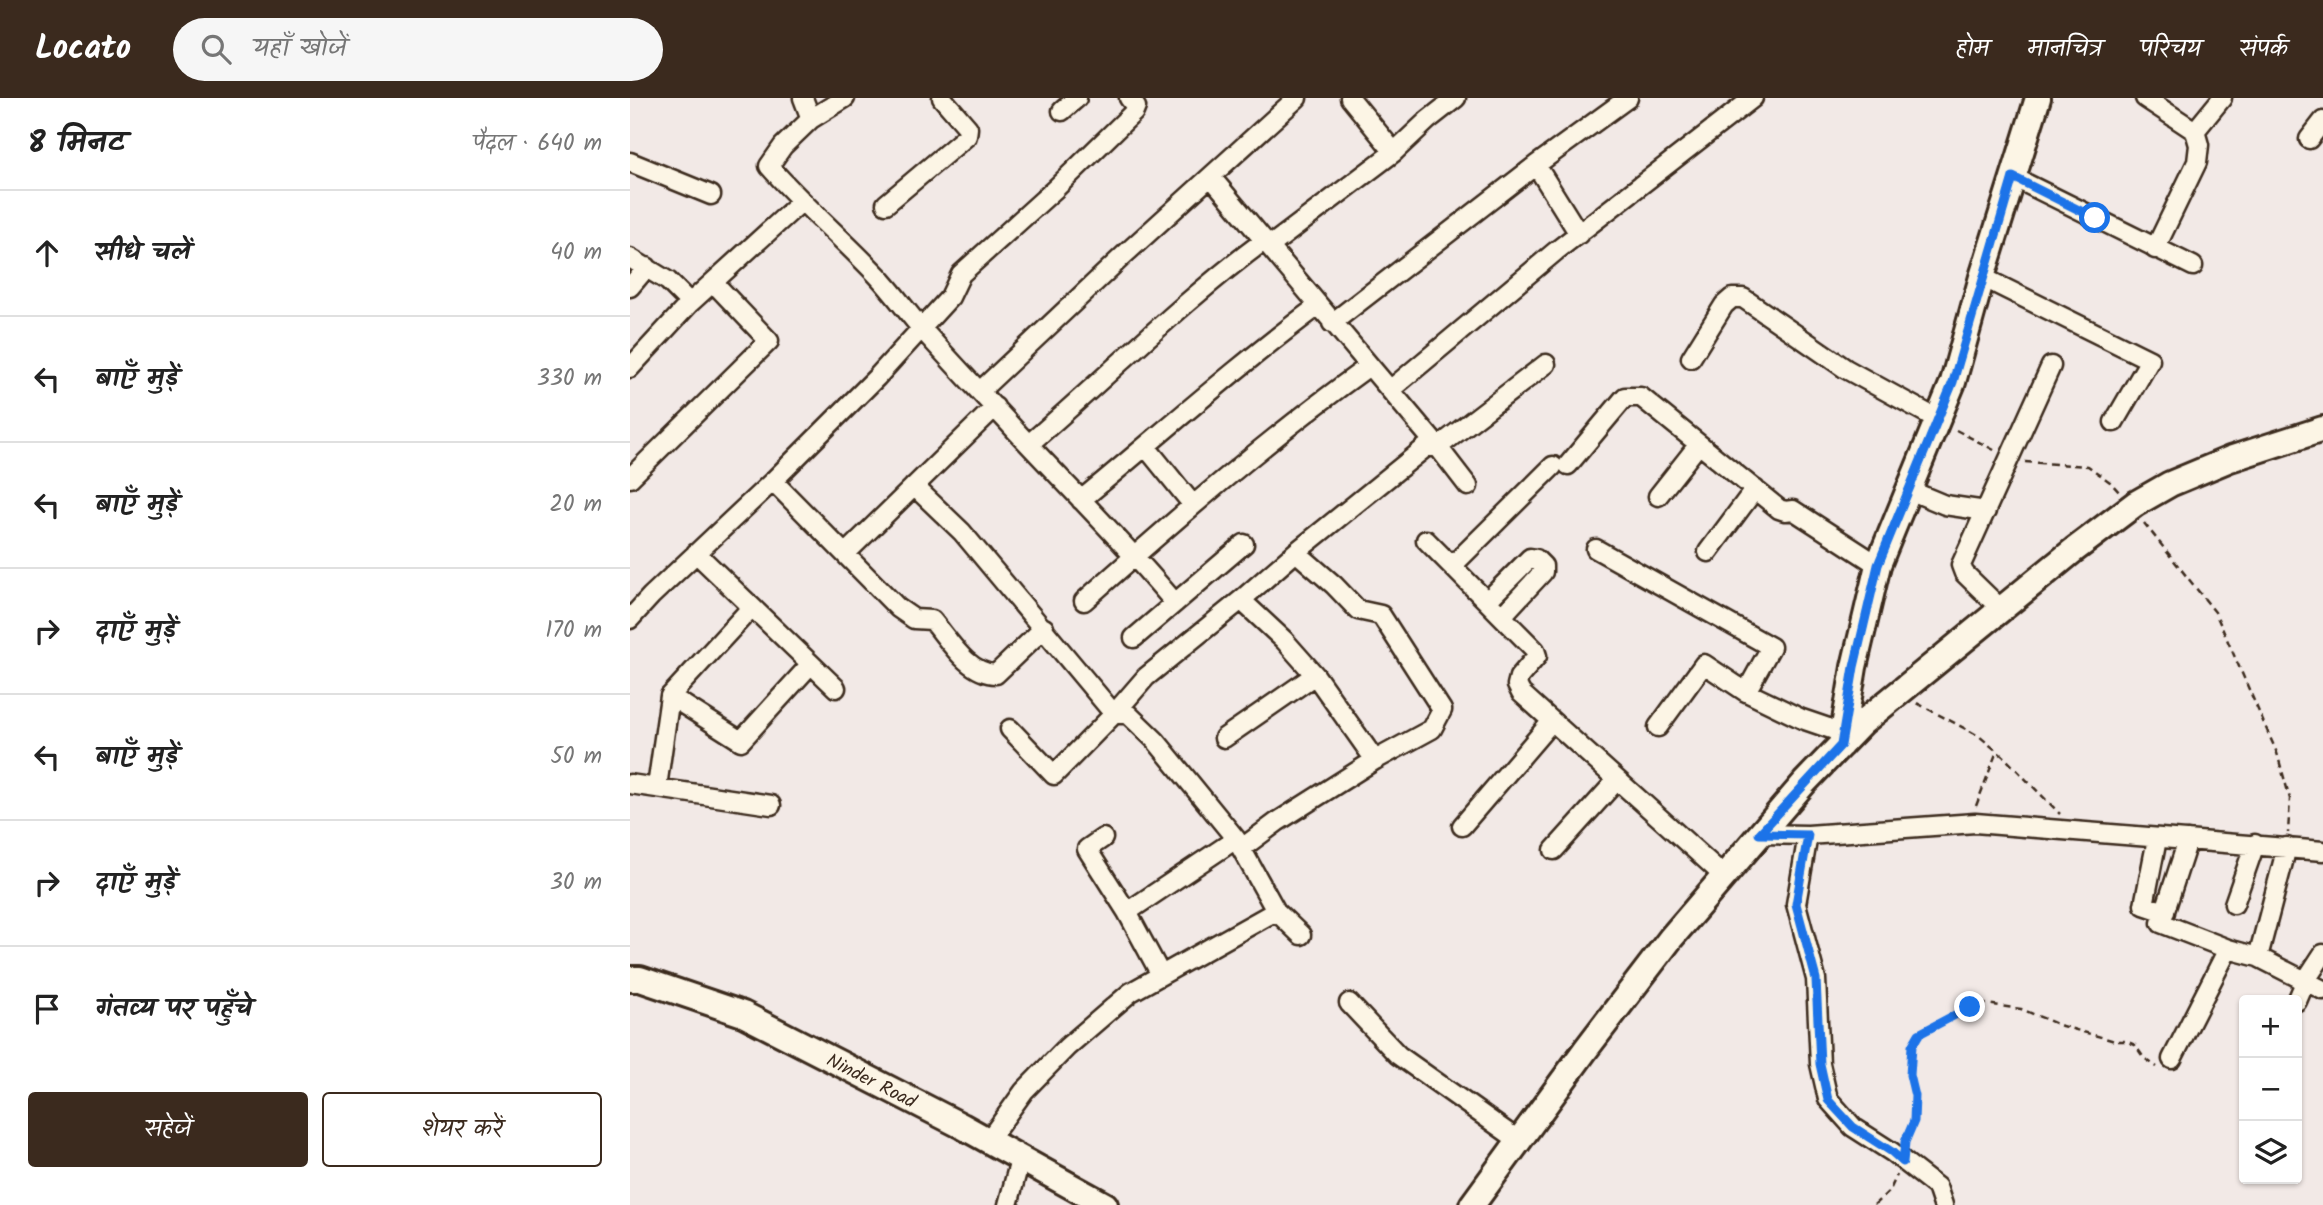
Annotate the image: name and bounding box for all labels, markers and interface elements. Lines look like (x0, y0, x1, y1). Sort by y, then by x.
search box (173, 18, 663, 81)
text: Locato (35, 23, 131, 76)
text: यहाँ खोजें (253, 28, 347, 70)
icon: search (197, 30, 235, 68)
text: होम (1956, 30, 1989, 69)
text: मानचित्र (2027, 30, 2102, 69)
text: परिचय (2140, 30, 2201, 69)
text: संपर्क (2239, 30, 2288, 69)
text: 8 मिनट (28, 120, 125, 168)
text: पैदल · 640 m (473, 126, 602, 162)
route start (2079, 202, 2110, 233)
text: सीधे चलें (95, 232, 191, 274)
icon: ahead (28, 234, 66, 272)
text: 40 m (550, 235, 602, 271)
text: बाएँ मुड़ें (95, 358, 178, 400)
icon: left (28, 360, 66, 398)
text: 330 m (537, 361, 602, 397)
text: बाएँ मुड़ें (95, 484, 178, 526)
icon: left (28, 486, 66, 524)
text: 20 m (550, 487, 602, 523)
text: दाएँ मुड़ें (95, 610, 176, 652)
icon: right (28, 612, 66, 650)
text: 170 m (545, 613, 602, 649)
text: बाएँ मुड़ें (95, 736, 178, 778)
icon: left (28, 738, 66, 776)
text: 50 m (551, 739, 602, 775)
text: दाएँ मुड़ें (95, 862, 176, 904)
icon: right (28, 864, 66, 902)
text: 30 m (550, 865, 602, 901)
text: गंतव्य पर पहुँचे (95, 988, 252, 1030)
icon: arrive (28, 990, 66, 1028)
route end (1954, 991, 1985, 1022)
map controls (2239, 995, 2302, 1184)
button: + (2239, 995, 2302, 1058)
street label: Ninder Road (821, 1046, 922, 1118)
button: − (2239, 1058, 2302, 1121)
button: सहेजें (28, 1092, 308, 1167)
button: शेयर करें (322, 1092, 602, 1167)
button: layers (2239, 1121, 2302, 1184)

